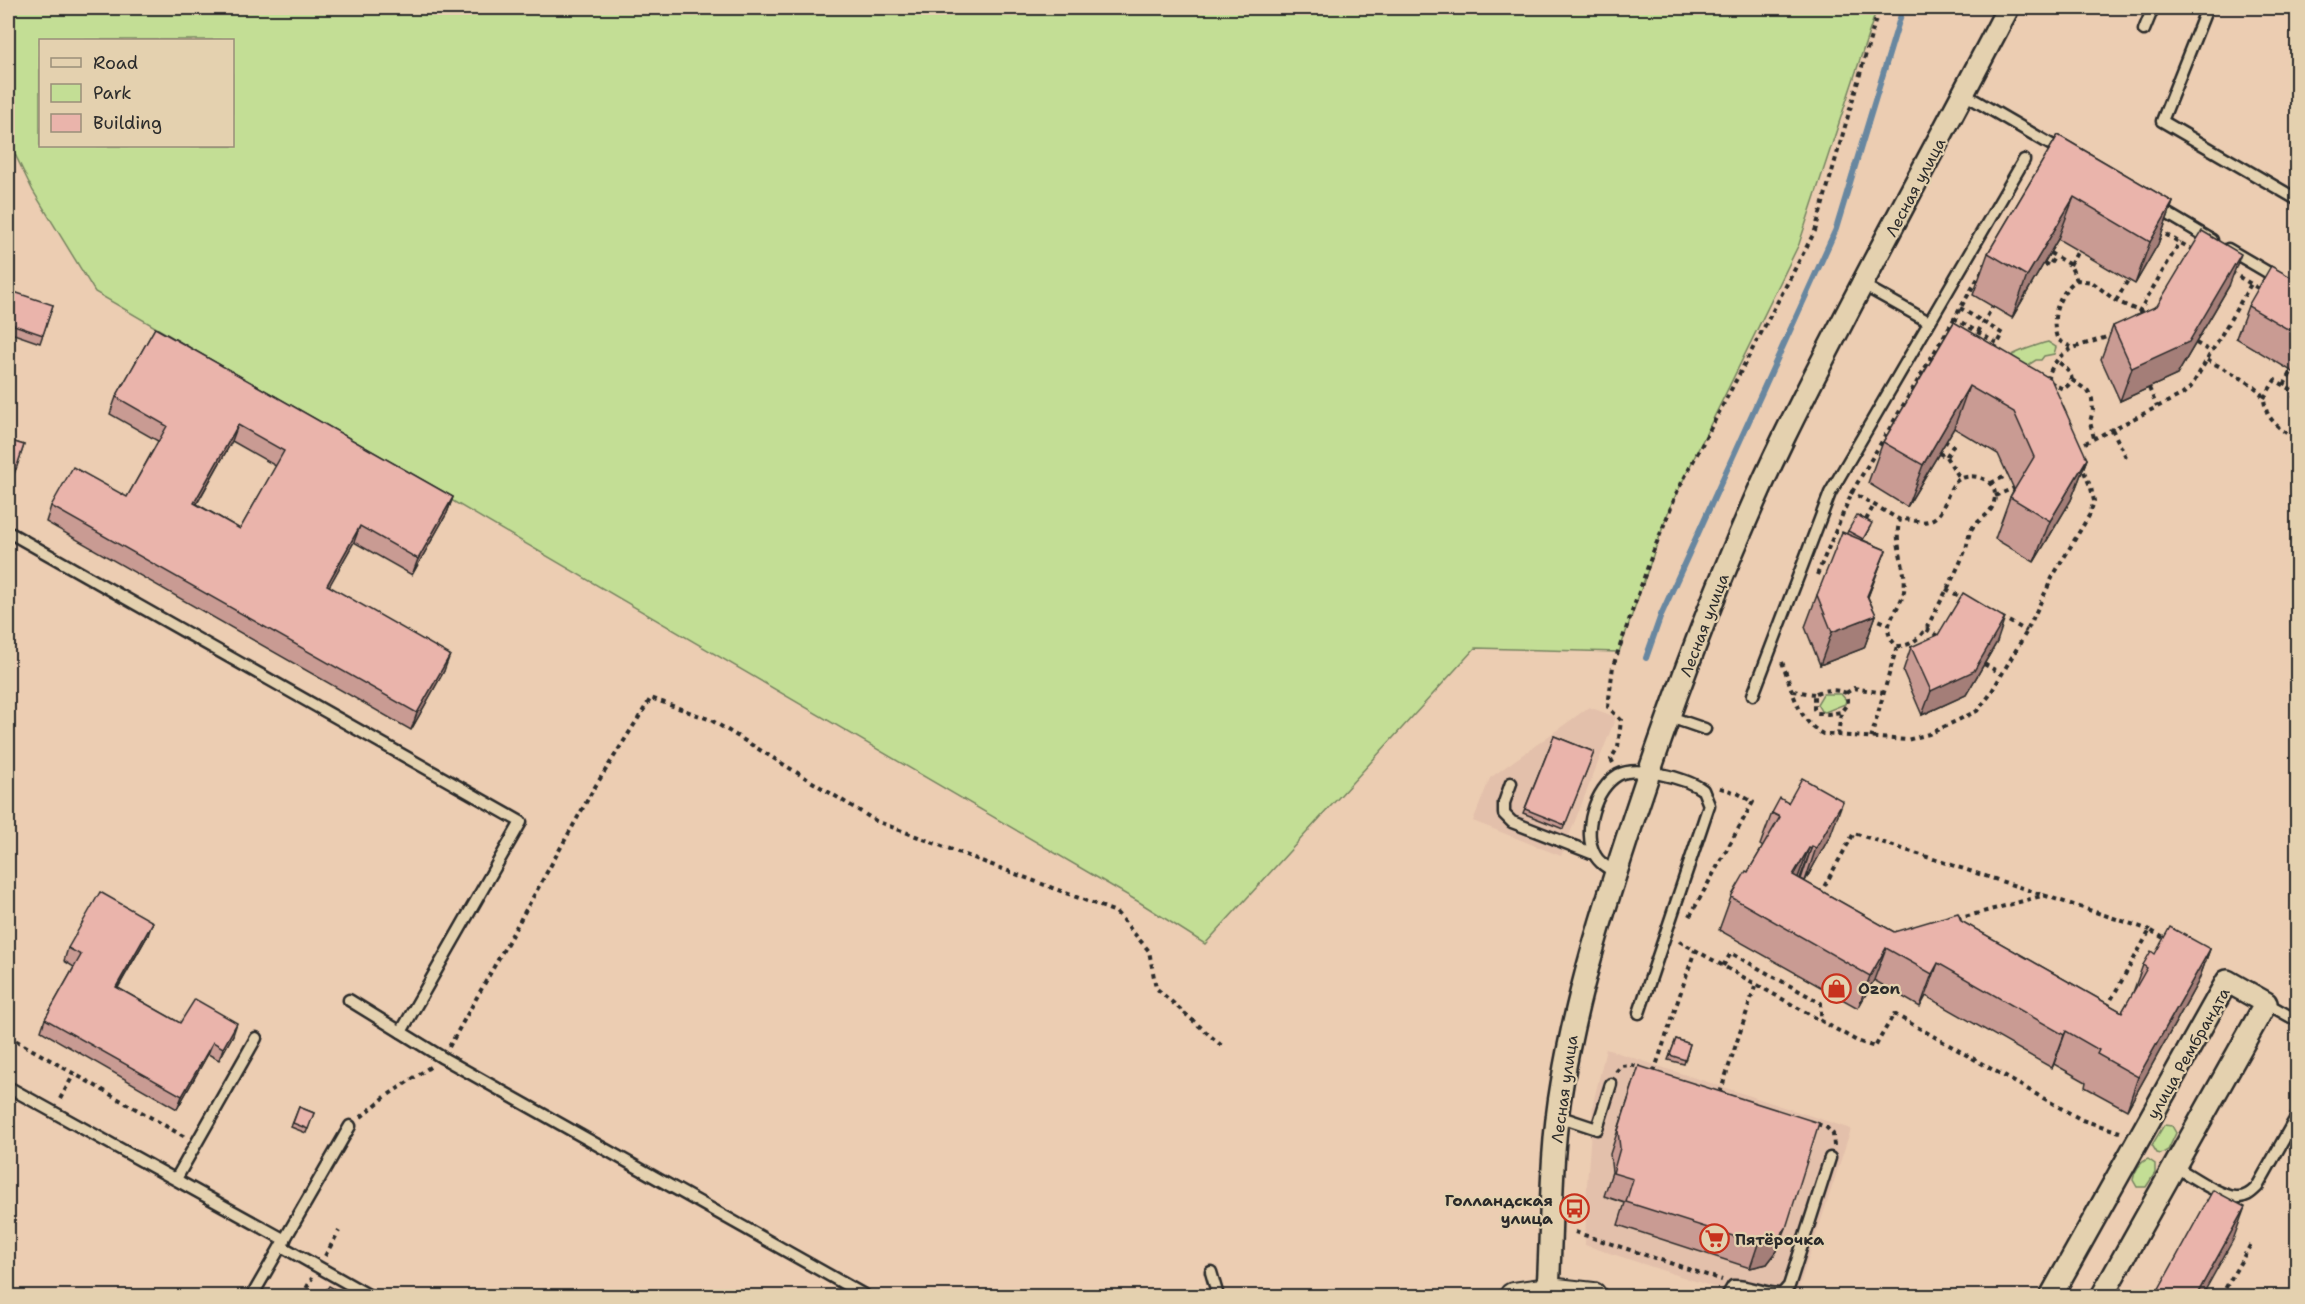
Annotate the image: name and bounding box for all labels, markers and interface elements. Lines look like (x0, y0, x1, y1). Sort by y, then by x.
legend (39, 39, 234, 147)
text: Road (93, 51, 138, 75)
text: Park (93, 81, 132, 105)
text: Building (93, 111, 162, 135)
street label: Лесная улица (1881, 134, 1950, 240)
street label: Лесная улица (1675, 570, 1734, 680)
shop icon: Ozon (1821, 972, 1853, 1004)
place label: Ozon (1858, 978, 1901, 999)
street label: улица Рембрандта (2142, 984, 2235, 1123)
street label: Лесная улица (1547, 1034, 1582, 1145)
place label: Голландская улица (1445, 1190, 1553, 1229)
bus stop icon: Голландская улица (1558, 1193, 1590, 1225)
supermarket icon: Пятёрочка (1698, 1223, 1730, 1255)
place label: Пятёрочка (1735, 1229, 1824, 1250)

